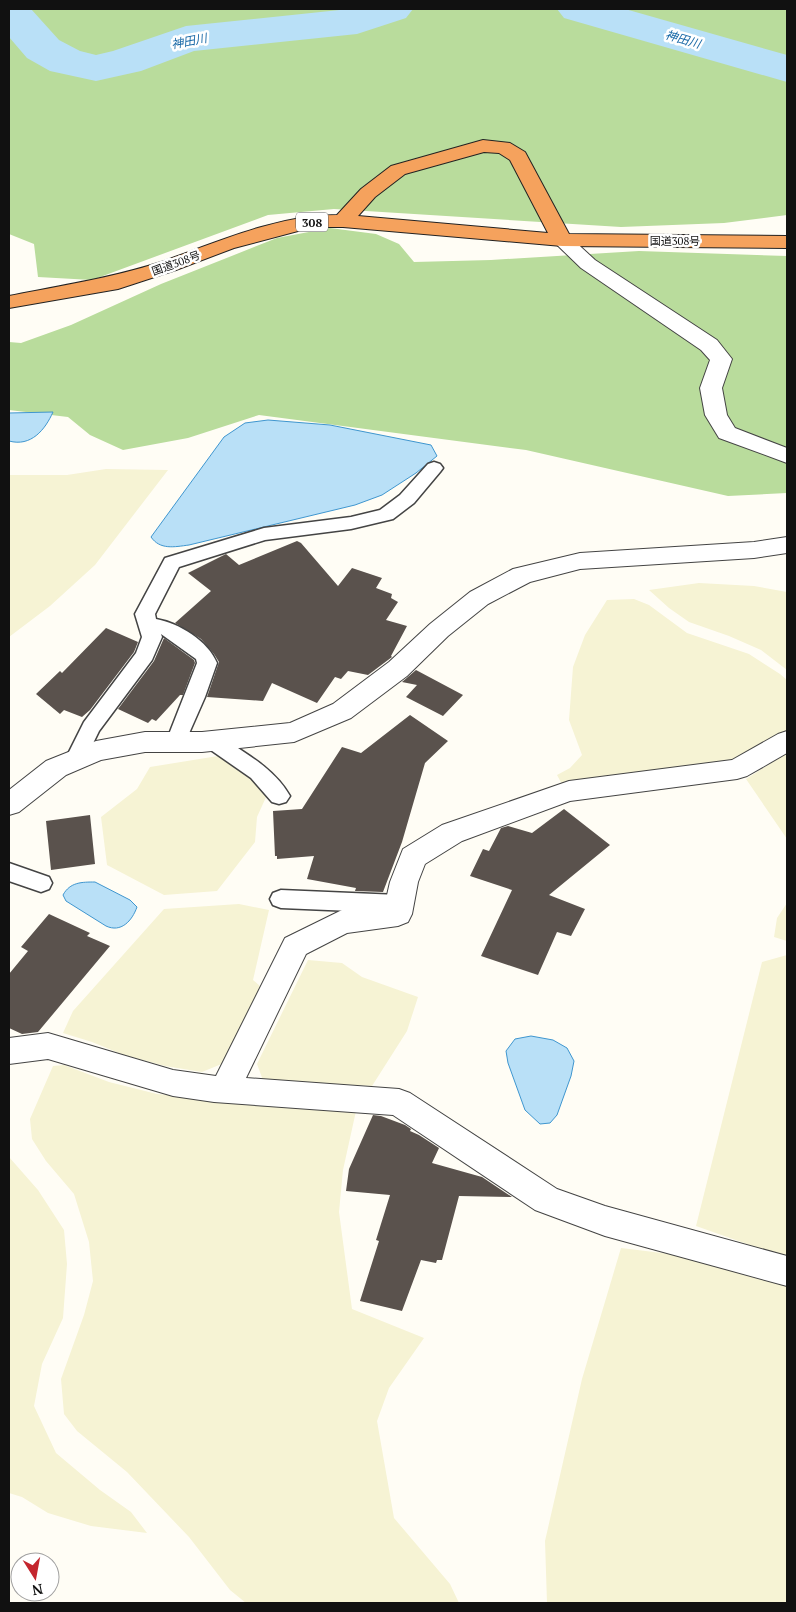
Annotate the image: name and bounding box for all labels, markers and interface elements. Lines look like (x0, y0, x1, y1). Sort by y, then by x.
water label: 神田川 (664, 27, 704, 52)
water label: 神田川 (170, 30, 210, 52)
road number: 308 (296, 212, 328, 232)
street label: 国道308号 (650, 234, 700, 248)
street label: 国道308号 (150, 248, 202, 278)
north arrow (10, 1552, 60, 1602)
text: N (30, 1580, 45, 1601)

